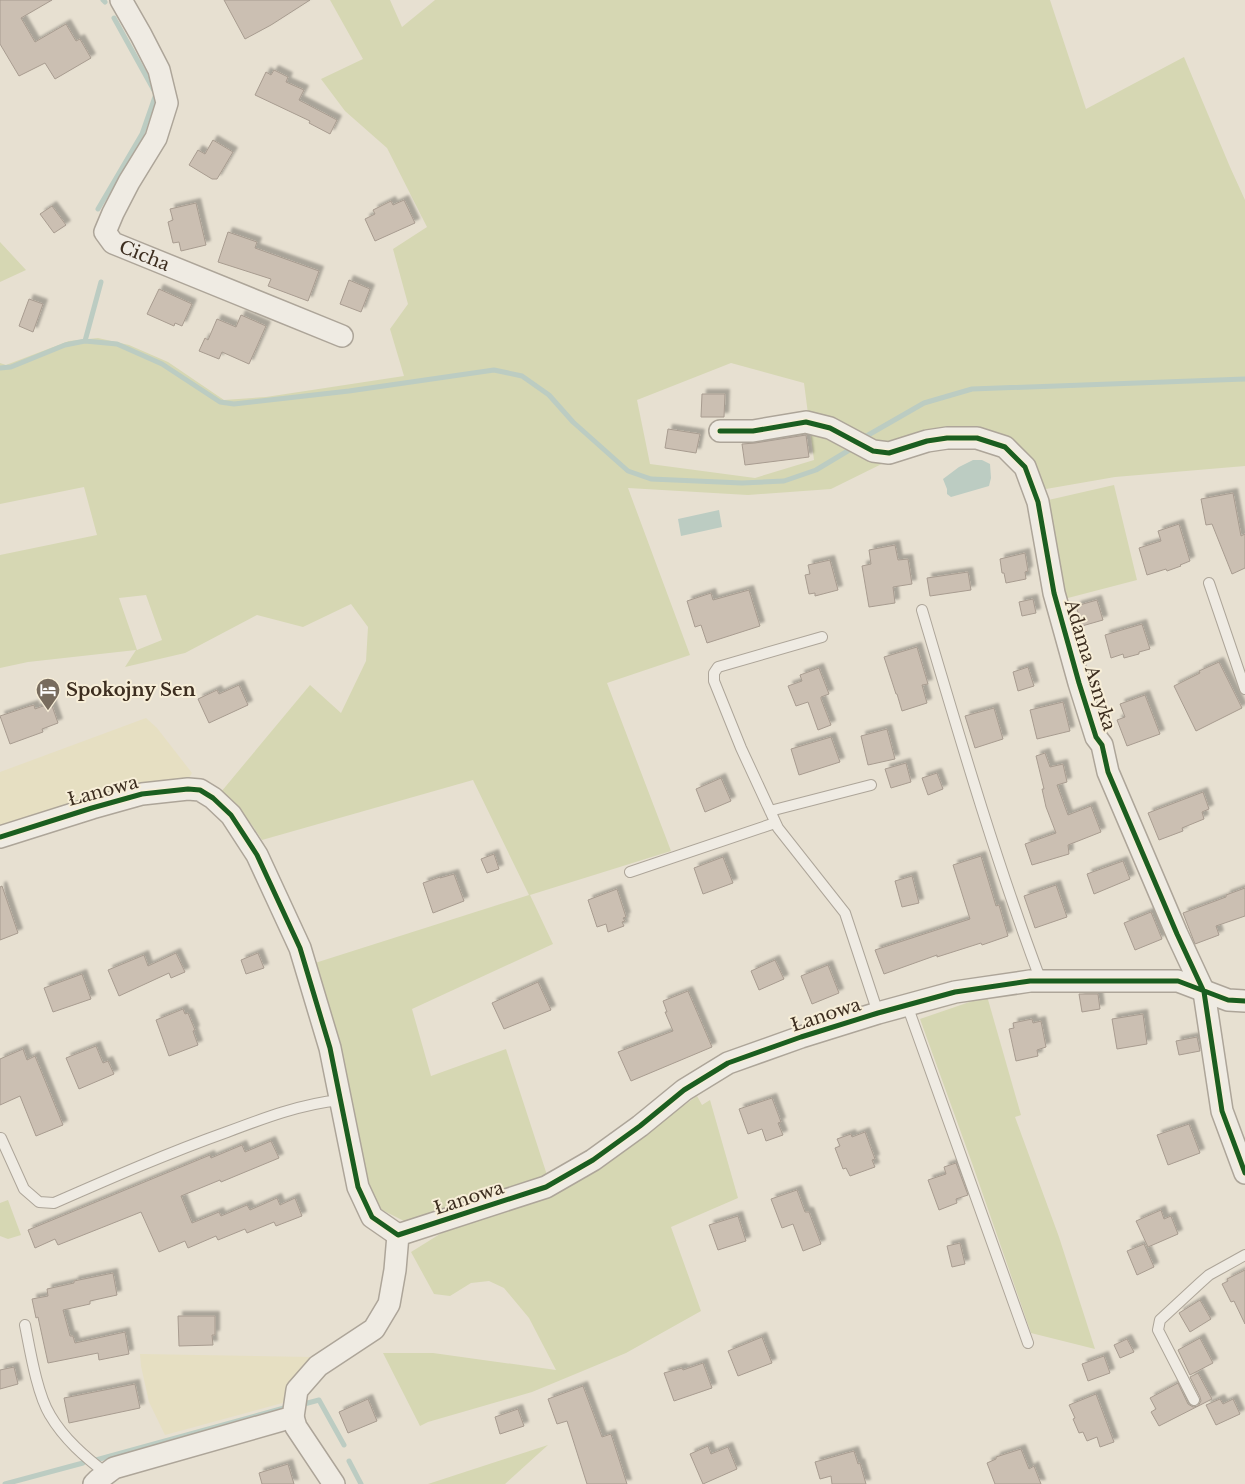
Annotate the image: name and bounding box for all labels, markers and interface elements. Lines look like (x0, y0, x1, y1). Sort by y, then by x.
street label: Cicha (116, 236, 173, 276)
street label: Adama Asnyka (1059, 596, 1120, 733)
hotel icon: Spokojny Sen (35, 677, 61, 711)
place label: Spokojny Sen (66, 679, 196, 701)
street label: Łanowa (65, 771, 141, 811)
street label: Łanowa (788, 993, 864, 1037)
street label: Łanowa (431, 1176, 507, 1220)

